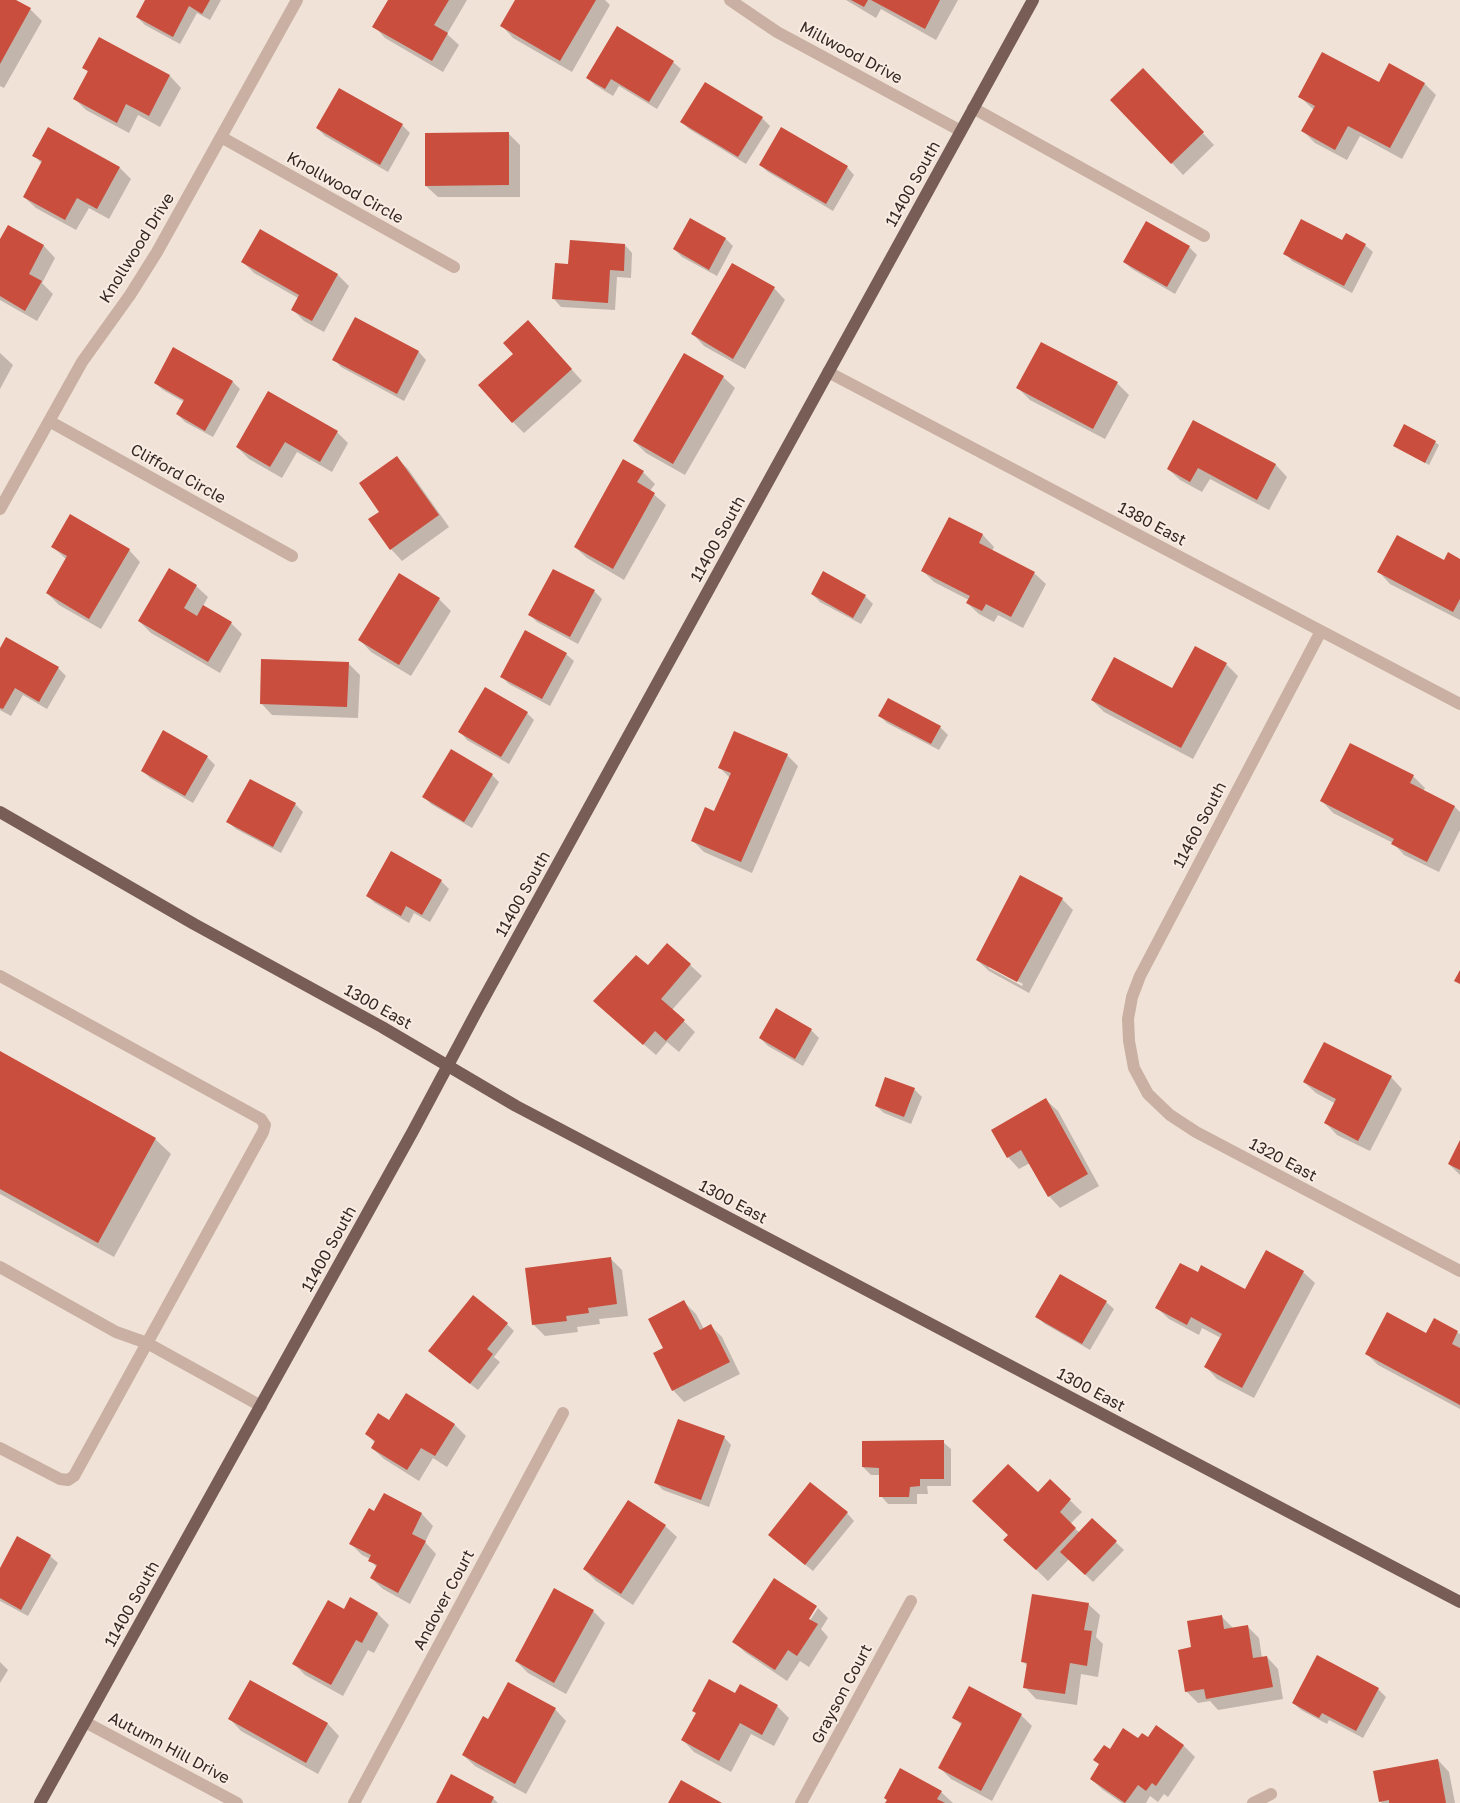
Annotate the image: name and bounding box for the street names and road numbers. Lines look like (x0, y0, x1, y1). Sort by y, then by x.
street label: Millwood Drive (796, 18, 906, 88)
street label: 11400 South (882, 138, 944, 230)
street label: Knollwood Circle (283, 148, 407, 228)
street label: Knollwood Drive (95, 189, 179, 307)
street label: Clifford Circle (127, 440, 229, 508)
street label: 11400 South (687, 493, 749, 585)
street label: 1380 East (1115, 498, 1189, 550)
street label: 11460 South (1169, 779, 1231, 871)
street label: 11400 South (492, 848, 554, 940)
street label: 1300 East (341, 981, 415, 1033)
street label: 1320 East (1246, 1134, 1320, 1186)
street label: 1300 East (696, 1176, 770, 1228)
street label: 11400 South (298, 1203, 360, 1295)
street label: 1300 East (1054, 1364, 1128, 1416)
street label: Andover Court (409, 1547, 479, 1653)
street label: 11400 South (101, 1558, 163, 1650)
street label: Grayson Court (808, 1641, 876, 1747)
street label: Autumn Hill Drive (105, 1708, 233, 1788)

